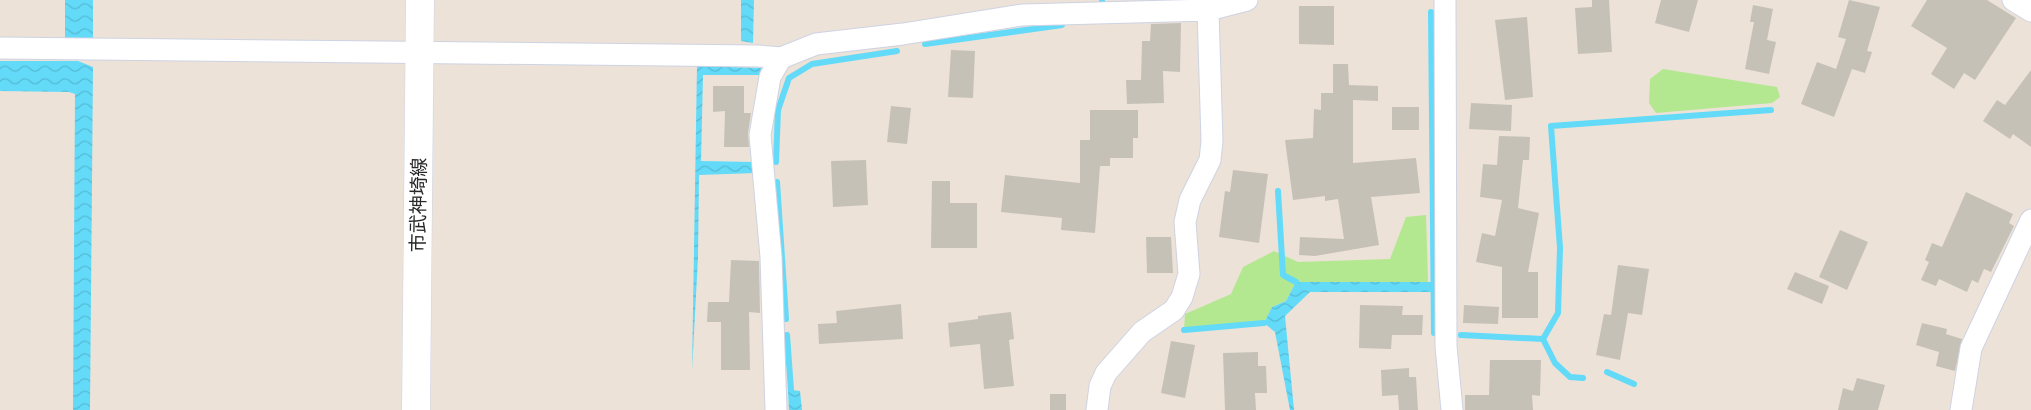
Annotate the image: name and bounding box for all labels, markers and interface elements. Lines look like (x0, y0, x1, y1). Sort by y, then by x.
street label: 市武神埼線 (405, 157, 432, 253)

